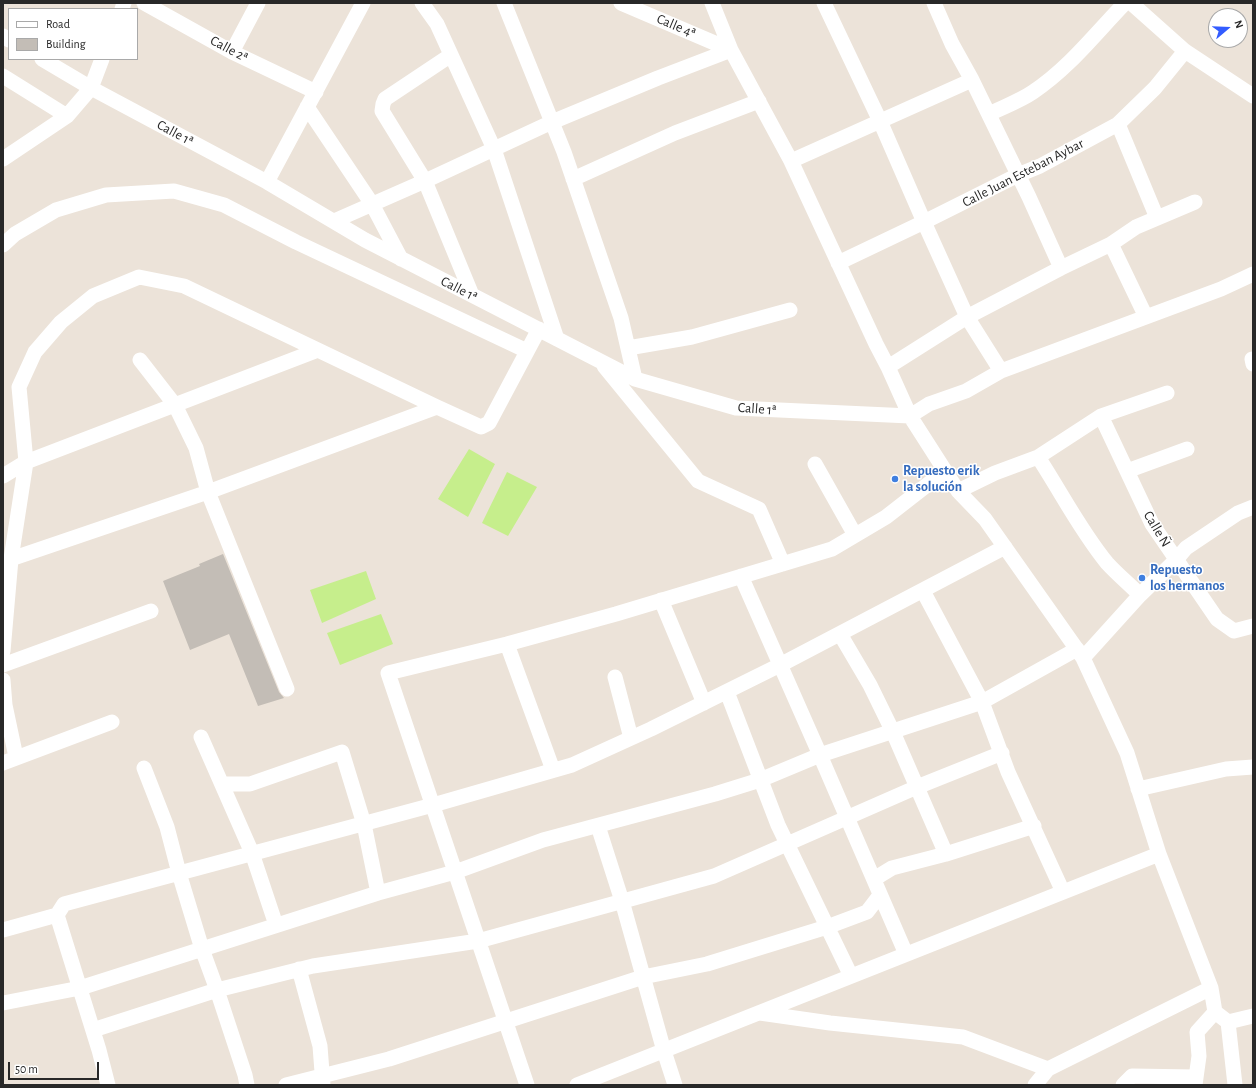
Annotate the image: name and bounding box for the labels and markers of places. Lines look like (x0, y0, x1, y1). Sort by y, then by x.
place label: Repuesto erik la solución (903, 463, 980, 496)
marker: Repuesto erik la solución (890, 474, 900, 484)
place label: Repuesto los hermanos (1150, 562, 1225, 594)
marker: Repuesto los hermanos (1137, 573, 1147, 583)

